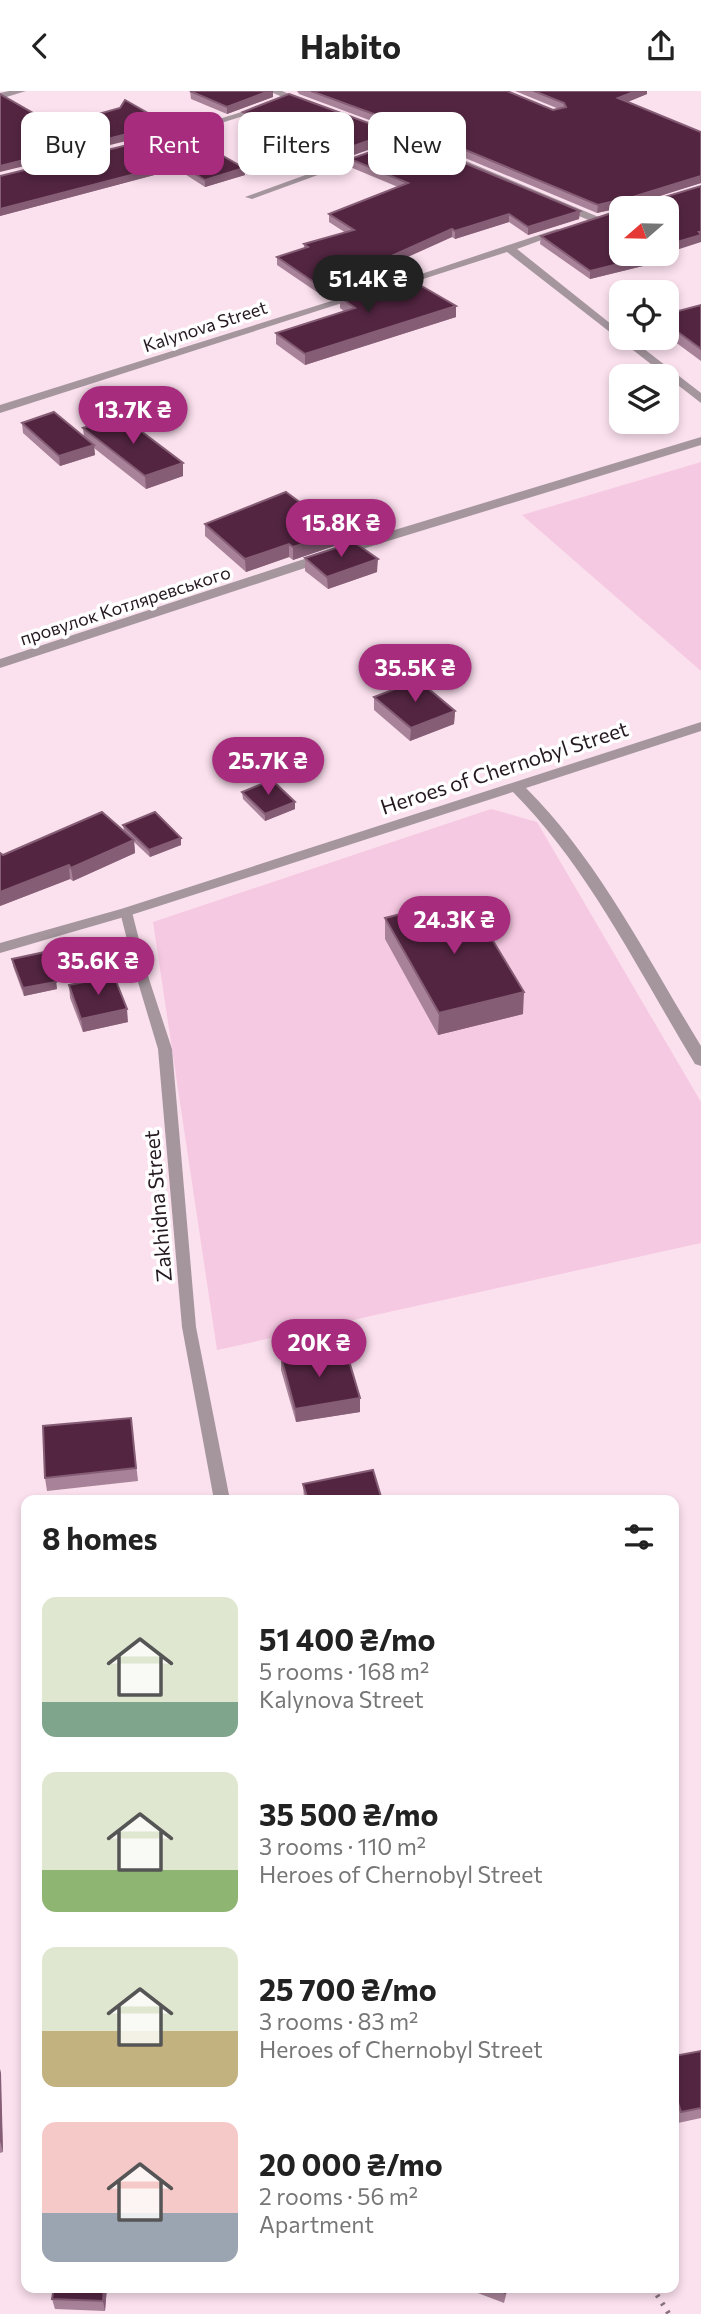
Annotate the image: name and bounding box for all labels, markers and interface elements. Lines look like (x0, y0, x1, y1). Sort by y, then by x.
text: Habito (300, 26, 401, 66)
icon: back (21, 27, 59, 65)
icon: share (642, 27, 680, 65)
chip: Buy (21, 112, 110, 175)
chip: Rent (124, 112, 224, 175)
chip: Filters (238, 112, 354, 175)
chip: New (368, 112, 466, 175)
north arrow (609, 196, 679, 266)
map controls (609, 196, 679, 434)
pin: 51.4K ₴ (303, 255, 433, 315)
text: 51.4K ₴ (329, 264, 407, 292)
button: locate (609, 280, 679, 350)
street label: Kalynova Street (140, 296, 270, 356)
button: layers (609, 364, 679, 434)
pin: 13.7K ₴ (68, 387, 198, 446)
text: 13.7K ₴ (95, 395, 171, 423)
pin: 15.8K ₴ (276, 499, 406, 559)
text: 15.8K ₴ (302, 508, 380, 536)
street label: провулок Котляревського (17, 561, 233, 649)
pin: 35.5K ₴ (350, 645, 480, 704)
text: 35.5K ₴ (375, 653, 455, 681)
street label: Heroes of Chernobyl Street (377, 715, 631, 819)
pin: 25.7K ₴ (203, 737, 333, 797)
text: 25.7K ₴ (228, 746, 308, 774)
pin: 24.3K ₴ (389, 897, 519, 956)
text: 24.3K ₴ (413, 905, 495, 933)
pin: 35.6K ₴ (33, 937, 163, 997)
text: 35.6K ₴ (57, 946, 139, 974)
street label: Zakhidna Street (138, 1129, 176, 1283)
pin: 20K ₴ (270, 1319, 368, 1379)
text: 20K ₴ (287, 1328, 351, 1356)
icon: filters (620, 1518, 658, 1556)
text: 8 homes (42, 1519, 158, 1556)
text: 51 400 ₴/mo (259, 1620, 435, 1657)
icon: home (98, 1625, 182, 1709)
text: 5 rooms · 168 m² (259, 1657, 429, 1685)
text: Kalynova Street (259, 1685, 424, 1713)
text: 35 500 ₴/mo (259, 1795, 438, 1832)
icon: home (98, 1800, 182, 1884)
text: 3 rooms · 110 m² (259, 1832, 426, 1860)
text: Heroes of Chernobyl Street (259, 1860, 543, 1888)
text: 25 700 ₴/mo (259, 1970, 437, 2007)
icon: home (98, 1975, 182, 2059)
text: 3 rooms · 83 m² (259, 2007, 418, 2035)
text: Heroes of Chernobyl Street (259, 2035, 543, 2063)
text: 20 000 ₴/mo (259, 2145, 443, 2182)
icon: home (98, 2150, 182, 2234)
text: 2 rooms · 56 m² (259, 2182, 418, 2210)
text: Apartment (259, 2210, 374, 2238)

